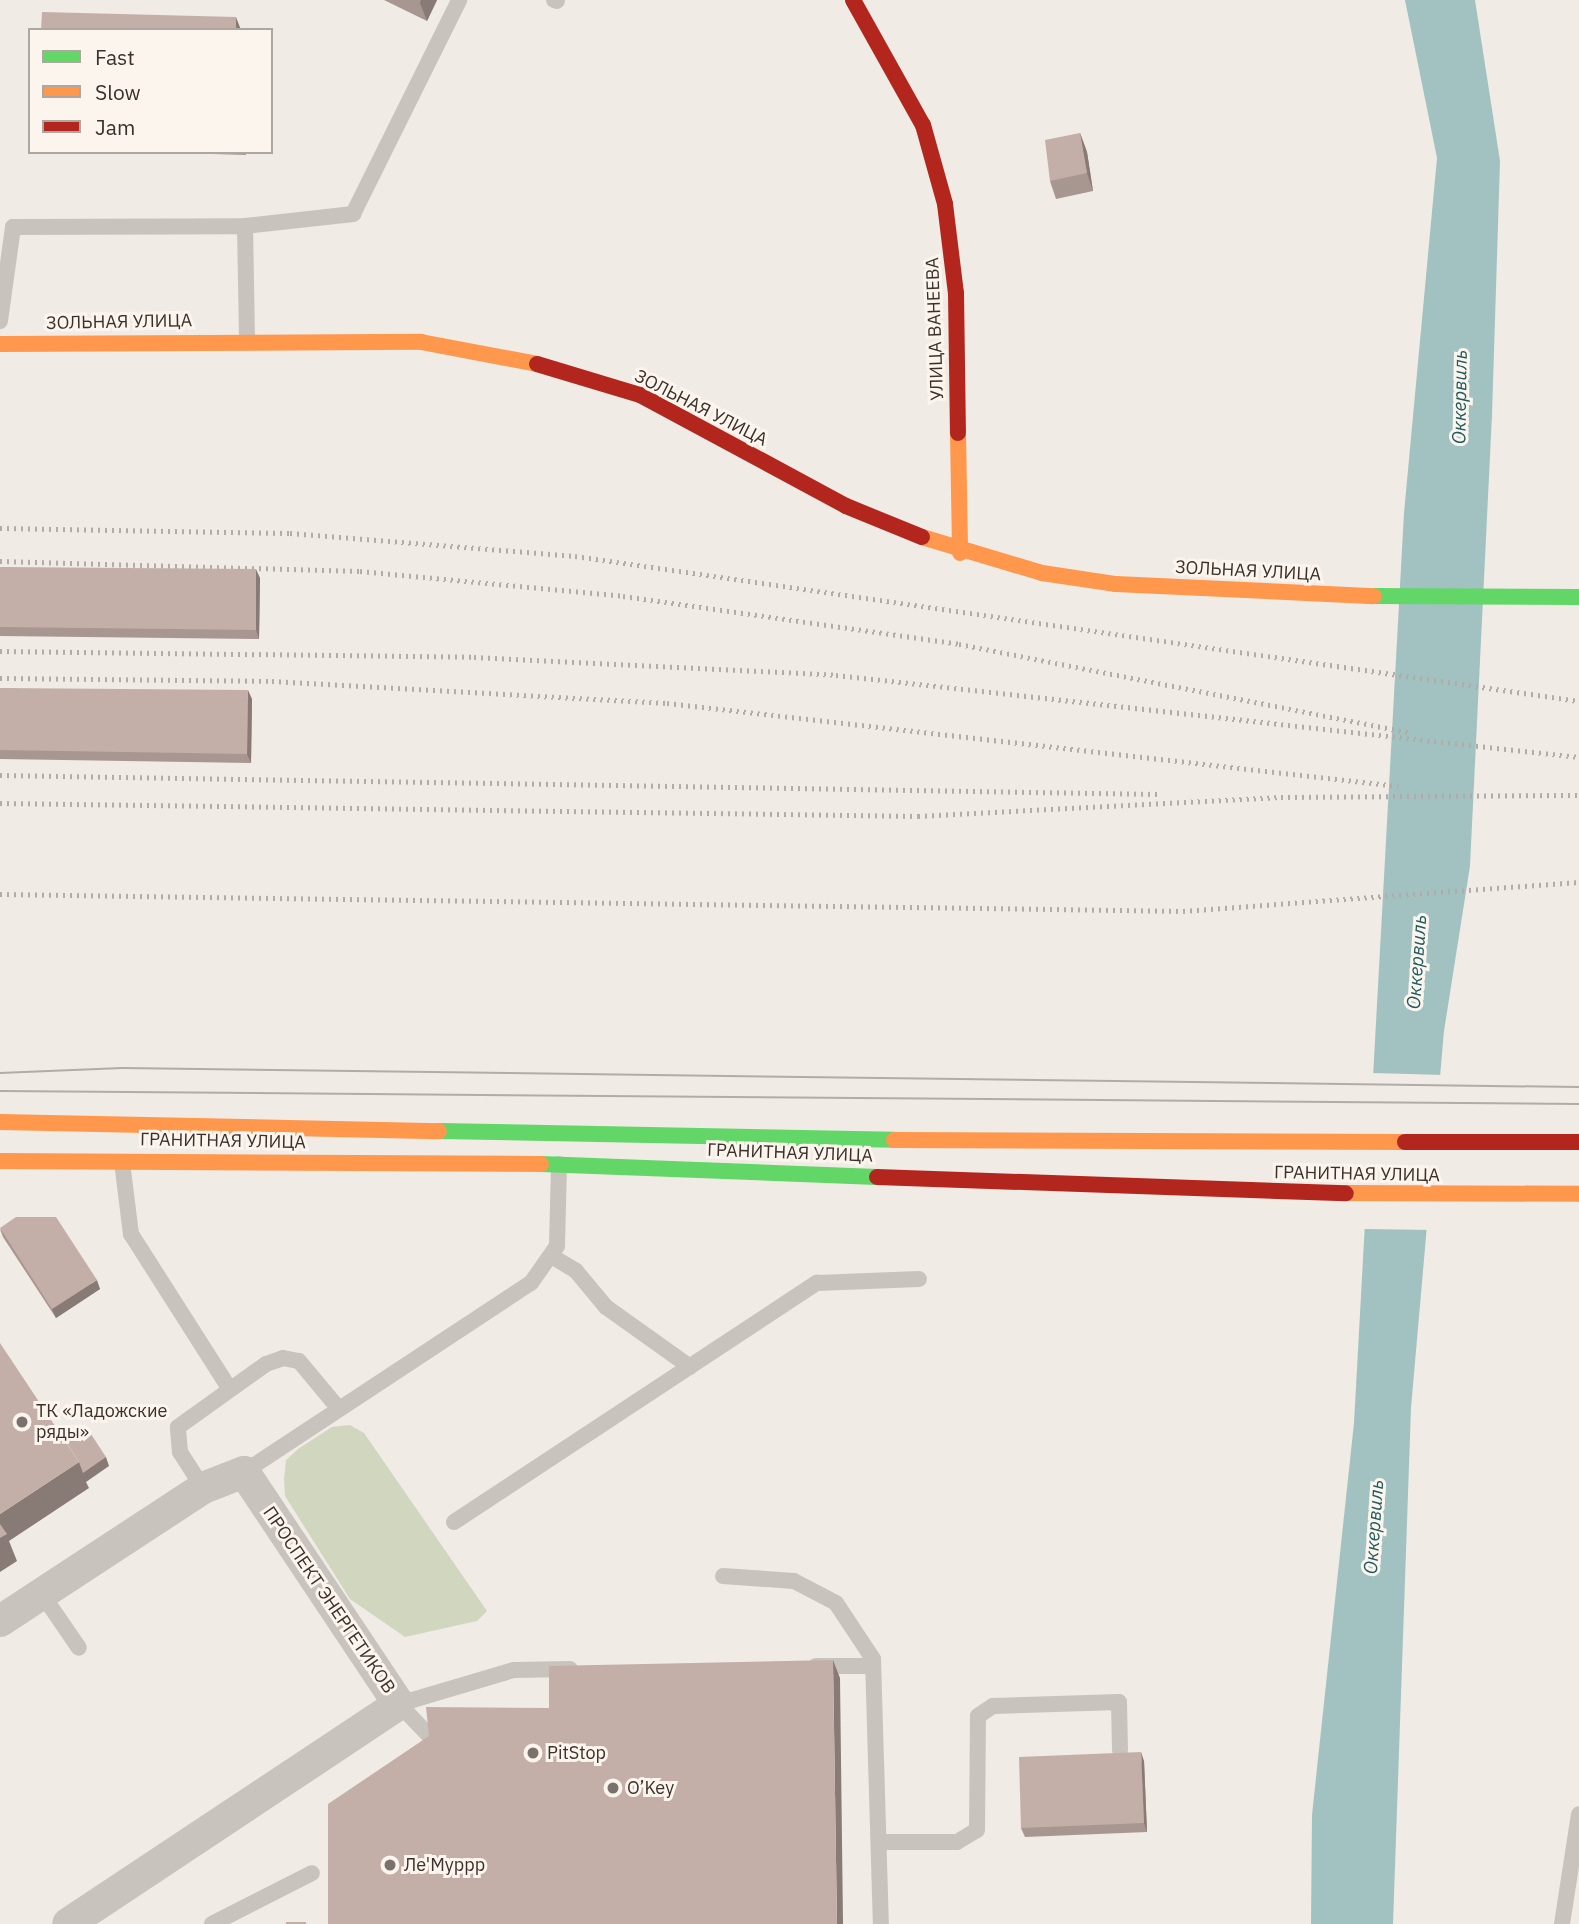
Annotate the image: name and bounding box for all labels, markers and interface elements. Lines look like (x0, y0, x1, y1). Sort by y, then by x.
legend (28, 28, 273, 154)
text: Fast (95, 43, 135, 71)
text: Slow (95, 78, 141, 106)
text: Jam (95, 113, 135, 141)
street label: УЛИЦА ВАНЕЕВА (922, 257, 948, 401)
street label: ЗОЛЬНАЯ УЛИЦА (46, 310, 192, 334)
water label: Оккервиль (1448, 350, 1472, 444)
street label: ЗОЛЬНАЯ УЛИЦА (631, 365, 771, 451)
street label: ЗОЛЬНАЯ УЛИЦА (1174, 556, 1322, 586)
water label: Оккервиль (1402, 914, 1432, 1010)
street label: ГРАНИТНАЯ УЛИЦА (140, 1129, 306, 1153)
street label: ГРАНИТНАЯ УЛИЦА (707, 1139, 873, 1167)
street label: ГРАНИТНАЯ УЛИЦА (1274, 1162, 1440, 1186)
place label: ТК «Ладожские ряды» (36, 1401, 167, 1444)
marker: ТК «Ладожские ряды» (14, 1414, 30, 1430)
water label: Оккервиль (1359, 1479, 1389, 1575)
street label: ПРОСПЕКТ ЭНЕРГЕТИКОВ (258, 1502, 400, 1698)
place label: PitStop (547, 1742, 606, 1764)
marker: PitStop (525, 1745, 541, 1761)
place label: O’Key (627, 1777, 674, 1799)
marker: O’Key (605, 1780, 621, 1796)
place label: Ле'Муррр (404, 1854, 485, 1876)
marker: Ле'Муррр (382, 1857, 398, 1873)

